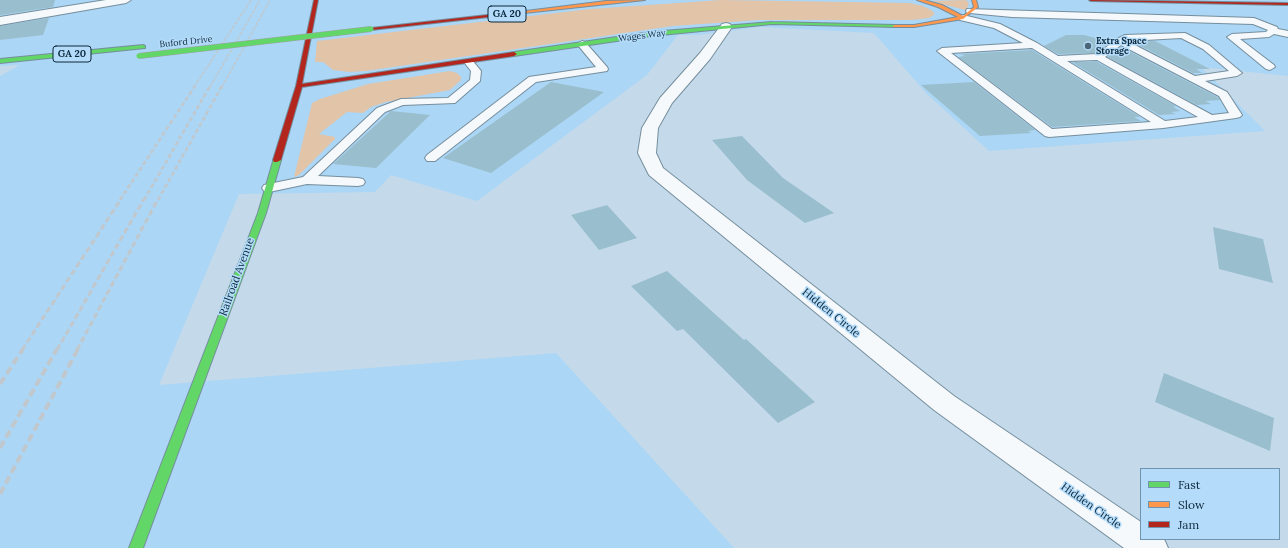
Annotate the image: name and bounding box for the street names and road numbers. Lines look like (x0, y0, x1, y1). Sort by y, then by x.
road number: GA 20 (488, 6, 526, 22)
street label: Wages Way (618, 28, 666, 44)
street label: Buford Drive (159, 34, 213, 50)
road number: GA 20 (53, 46, 91, 62)
street label: Railroad Avenue (217, 236, 257, 318)
street label: Hidden Circle (799, 286, 863, 340)
street label: Hidden Circle (1058, 480, 1124, 532)

